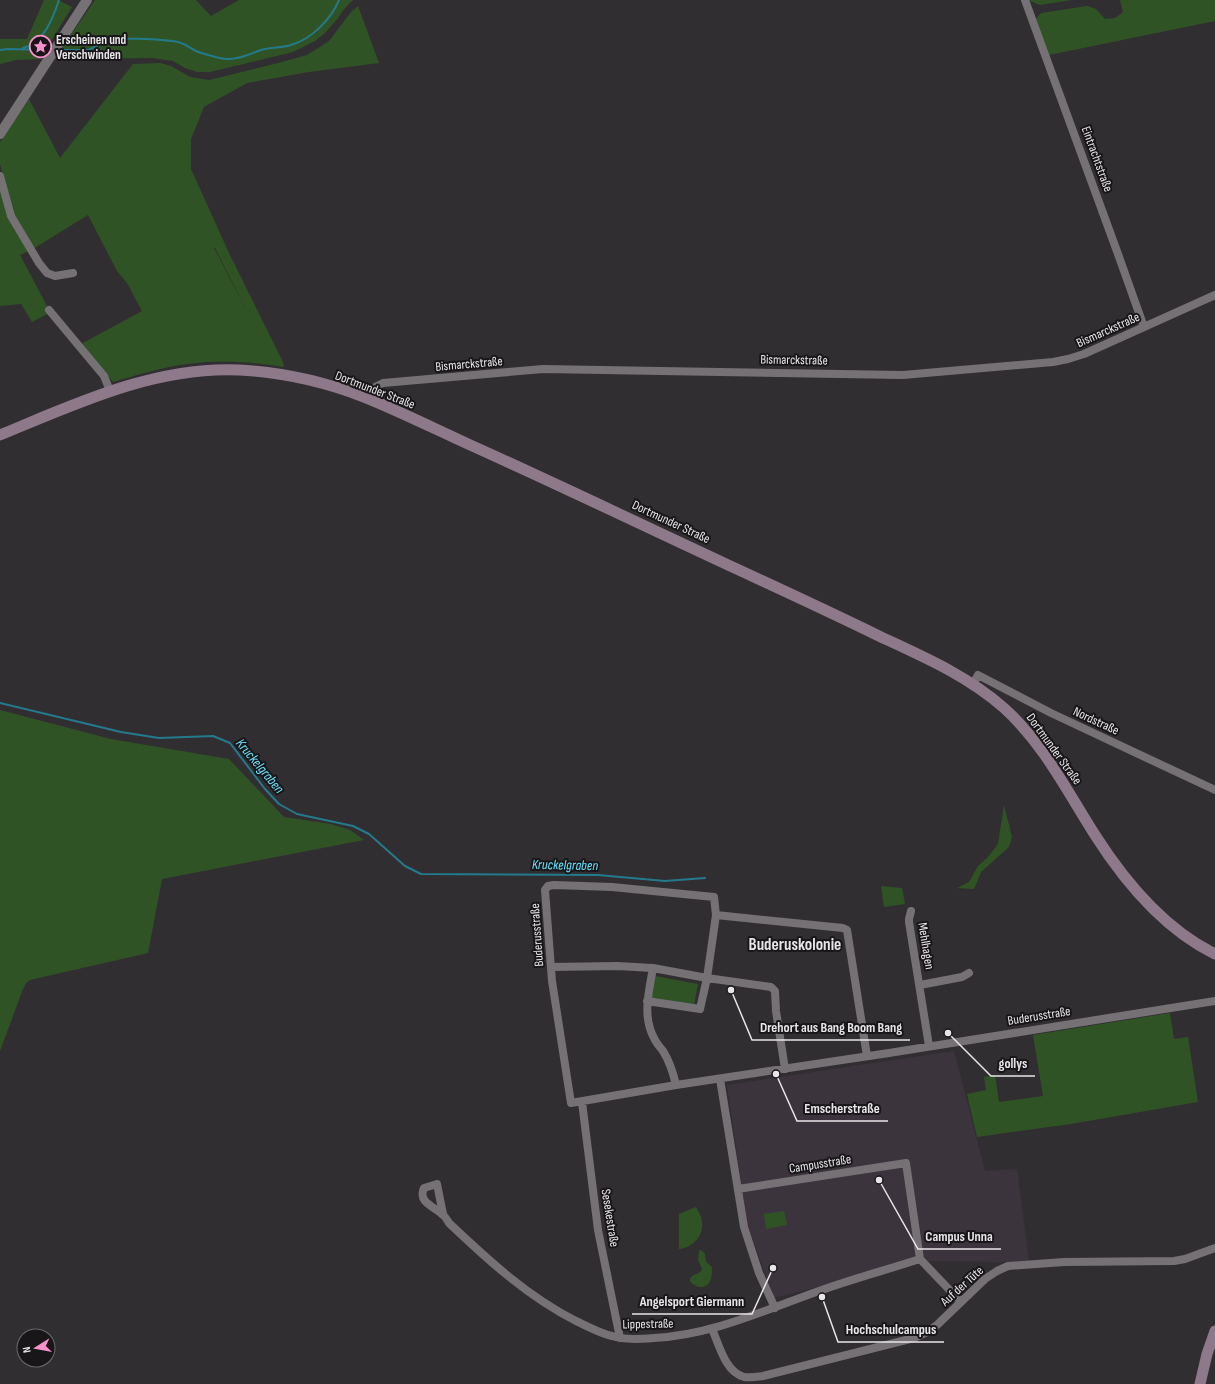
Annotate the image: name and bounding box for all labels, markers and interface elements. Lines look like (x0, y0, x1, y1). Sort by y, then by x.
place label: Erscheinen und Verschwinden (56, 32, 127, 63)
place icon: Erscheinen und Verschwinden (27, 34, 53, 60)
street label: Eintrachtstraße (1078, 124, 1116, 194)
street label: Bismarckstraße (1074, 309, 1142, 351)
street label: Bismarckstraße (760, 351, 828, 369)
street label: Bismarckstraße (435, 353, 503, 375)
street label: Dortmunder Straße (333, 367, 417, 413)
street label: Dortmunder Straße (629, 497, 713, 547)
street label: Nordstraße (1070, 703, 1122, 739)
street label: Dortmunder Straße (1023, 710, 1085, 788)
water label: Kruckelgraben (232, 735, 288, 797)
water label: Kruckelgraben (532, 856, 598, 874)
street label: Buderusstraße (527, 903, 547, 967)
street label: Mehlhagen (914, 921, 938, 971)
district label: Buderuskolonie (749, 935, 841, 955)
street label: Buderusstraße (1006, 1003, 1072, 1029)
callout: Drehort aus Bang Boom Bang (752, 1014, 910, 1040)
text: Drehort aus Bang Boom Bang (760, 1019, 902, 1036)
callout: gollys (991, 1050, 1035, 1076)
text: gollys (999, 1055, 1027, 1072)
callout: Emscherstraße (797, 1095, 888, 1121)
text: Emscherstraße (804, 1100, 880, 1117)
street label: Campusstraße (788, 1151, 852, 1177)
street label: Sesekestraße (598, 1188, 622, 1248)
callout: Campus Unna (918, 1223, 1001, 1249)
text: Campus Unna (925, 1228, 993, 1245)
street label: Auf der Tüte (937, 1263, 987, 1310)
callout: Angelsport Giermann (632, 1288, 752, 1314)
text: Angelsport Giermann (639, 1293, 744, 1310)
street label: Lippestraße (622, 1316, 674, 1332)
callout: Hochschulcampus (838, 1316, 944, 1342)
text: Hochschulcampus (846, 1321, 936, 1338)
north arrow (16, 1328, 56, 1368)
text: N (20, 1346, 34, 1354)

